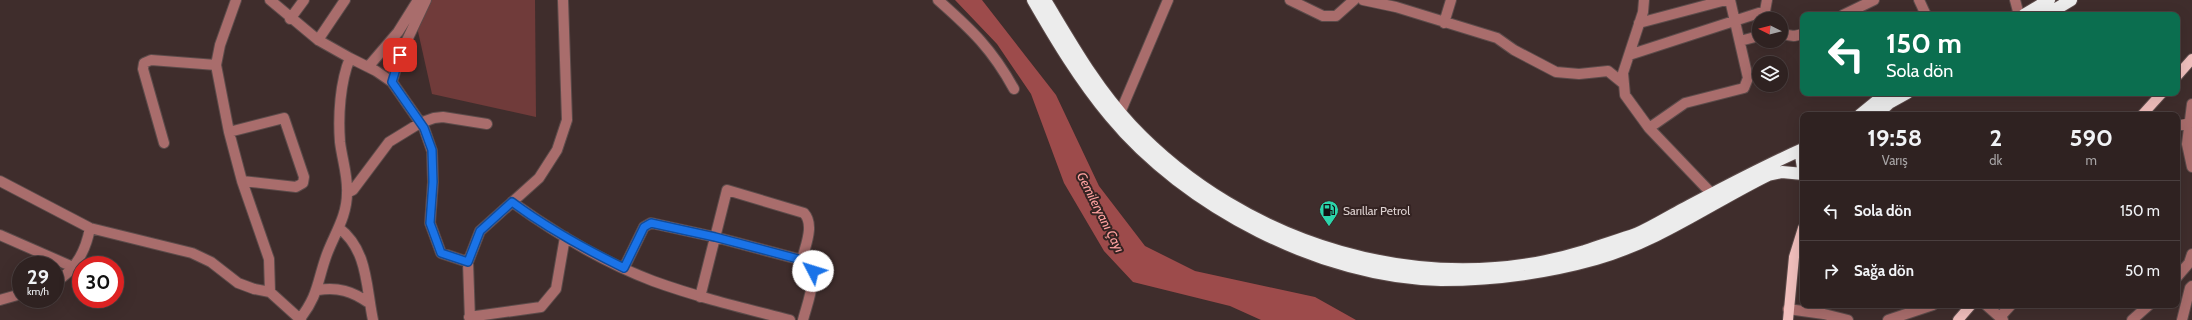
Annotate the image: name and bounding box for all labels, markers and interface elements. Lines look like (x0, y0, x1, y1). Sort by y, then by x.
north arrow (1752, 12, 1788, 48)
map controls (1752, 12, 1788, 92)
text: 150 m (1886, 26, 1962, 60)
icon: left (1820, 28, 1872, 80)
pin (383, 38, 417, 72)
icon: arrive (389, 44, 411, 66)
button: layers (1752, 56, 1788, 92)
text: Sola dön (1886, 60, 1953, 82)
text: 19:58 (1867, 123, 1922, 152)
text: 2 (1990, 123, 2002, 152)
text: 590 (2070, 123, 2113, 152)
text: Varış (1882, 152, 1908, 168)
text: dk (1989, 152, 2002, 168)
text: m (2085, 152, 2097, 168)
water label: Gemileryanı Çayı (1074, 169, 1128, 255)
fuel station icon: Sarıllar Petrol (1318, 199, 1340, 227)
icon: left (1820, 200, 1842, 222)
text: Sola dön (1854, 202, 1911, 220)
text: 150 m (2120, 202, 2160, 220)
place label: Sarıllar Petrol (1343, 203, 1410, 218)
position arrow (792, 250, 834, 292)
speed limit sign: 30 (72, 256, 124, 308)
icon: right (1820, 260, 1842, 282)
text: Sağa dön (1854, 262, 1914, 280)
text: 50 m (2125, 262, 2160, 280)
text: 29 (27, 265, 49, 289)
text: km/h (27, 285, 49, 298)

